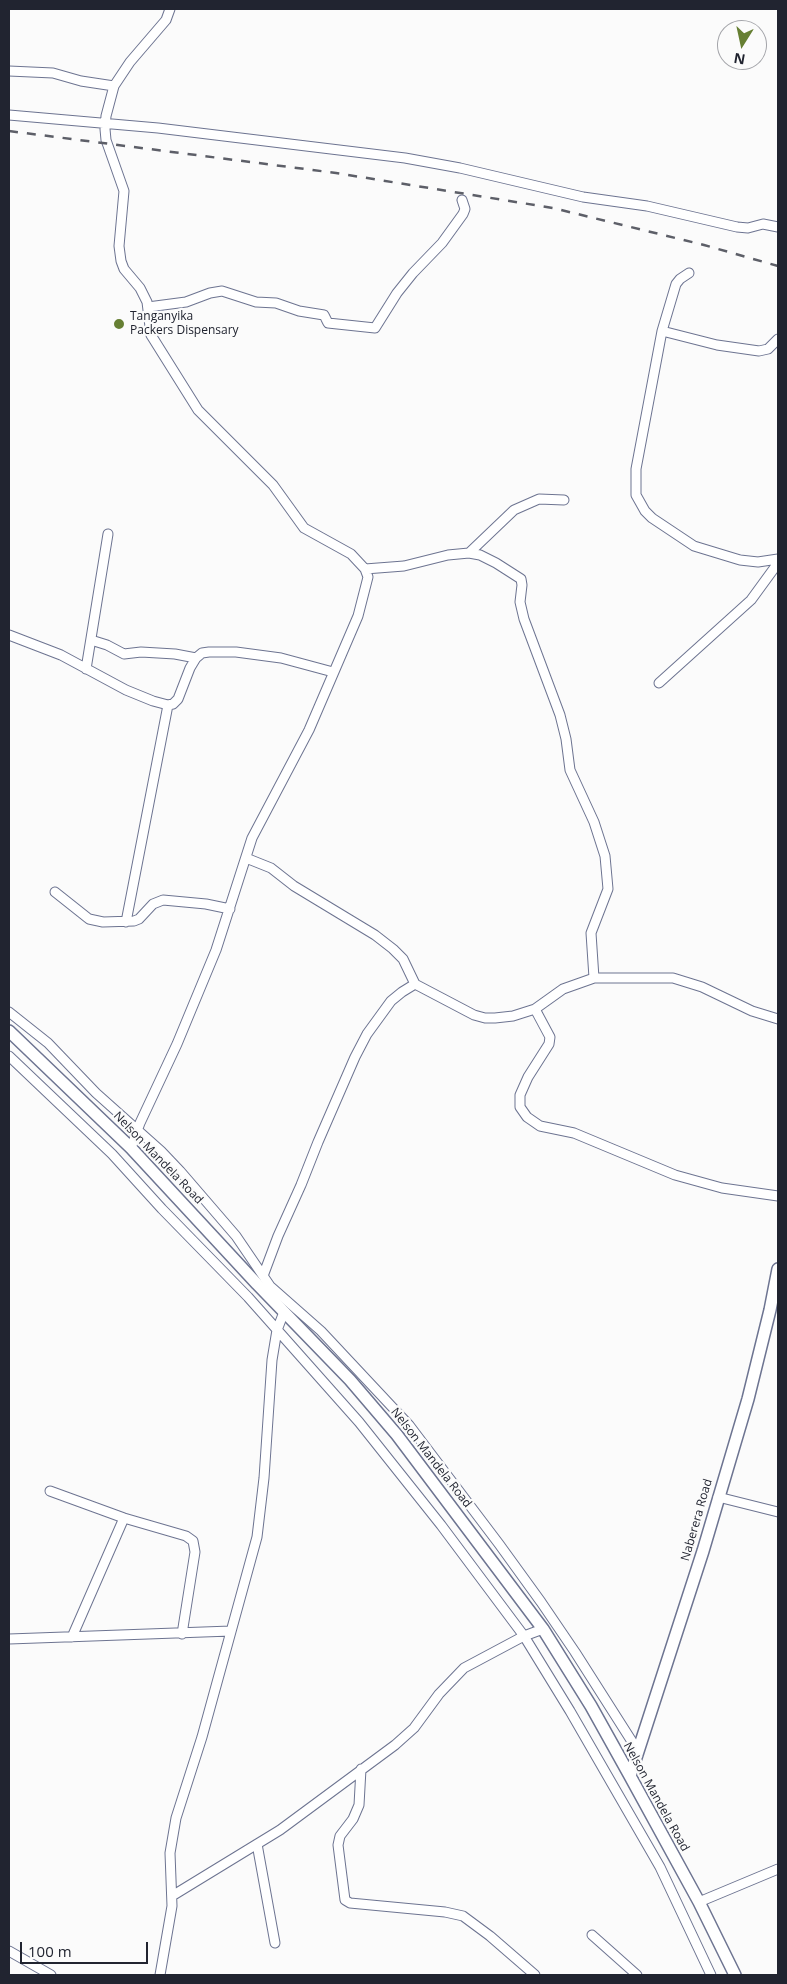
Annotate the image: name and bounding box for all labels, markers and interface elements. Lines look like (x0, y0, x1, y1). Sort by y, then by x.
north arrow (717, 20, 767, 70)
text: N (732, 49, 747, 70)
place label: Tanganyika Packers Dispensary (130, 310, 239, 338)
marker: Tanganyika Packers Dispensary (112, 317, 126, 331)
street label: Nelson Mandela Road (110, 1109, 206, 1207)
street label: Nelson Mandela Road (388, 1405, 474, 1511)
street label: Naberera Road (678, 1477, 716, 1563)
street label: Nelson Mandela Road (620, 1740, 692, 1854)
scale bar (22, 1932, 150, 1964)
text: 100 m (28, 1941, 72, 1961)

